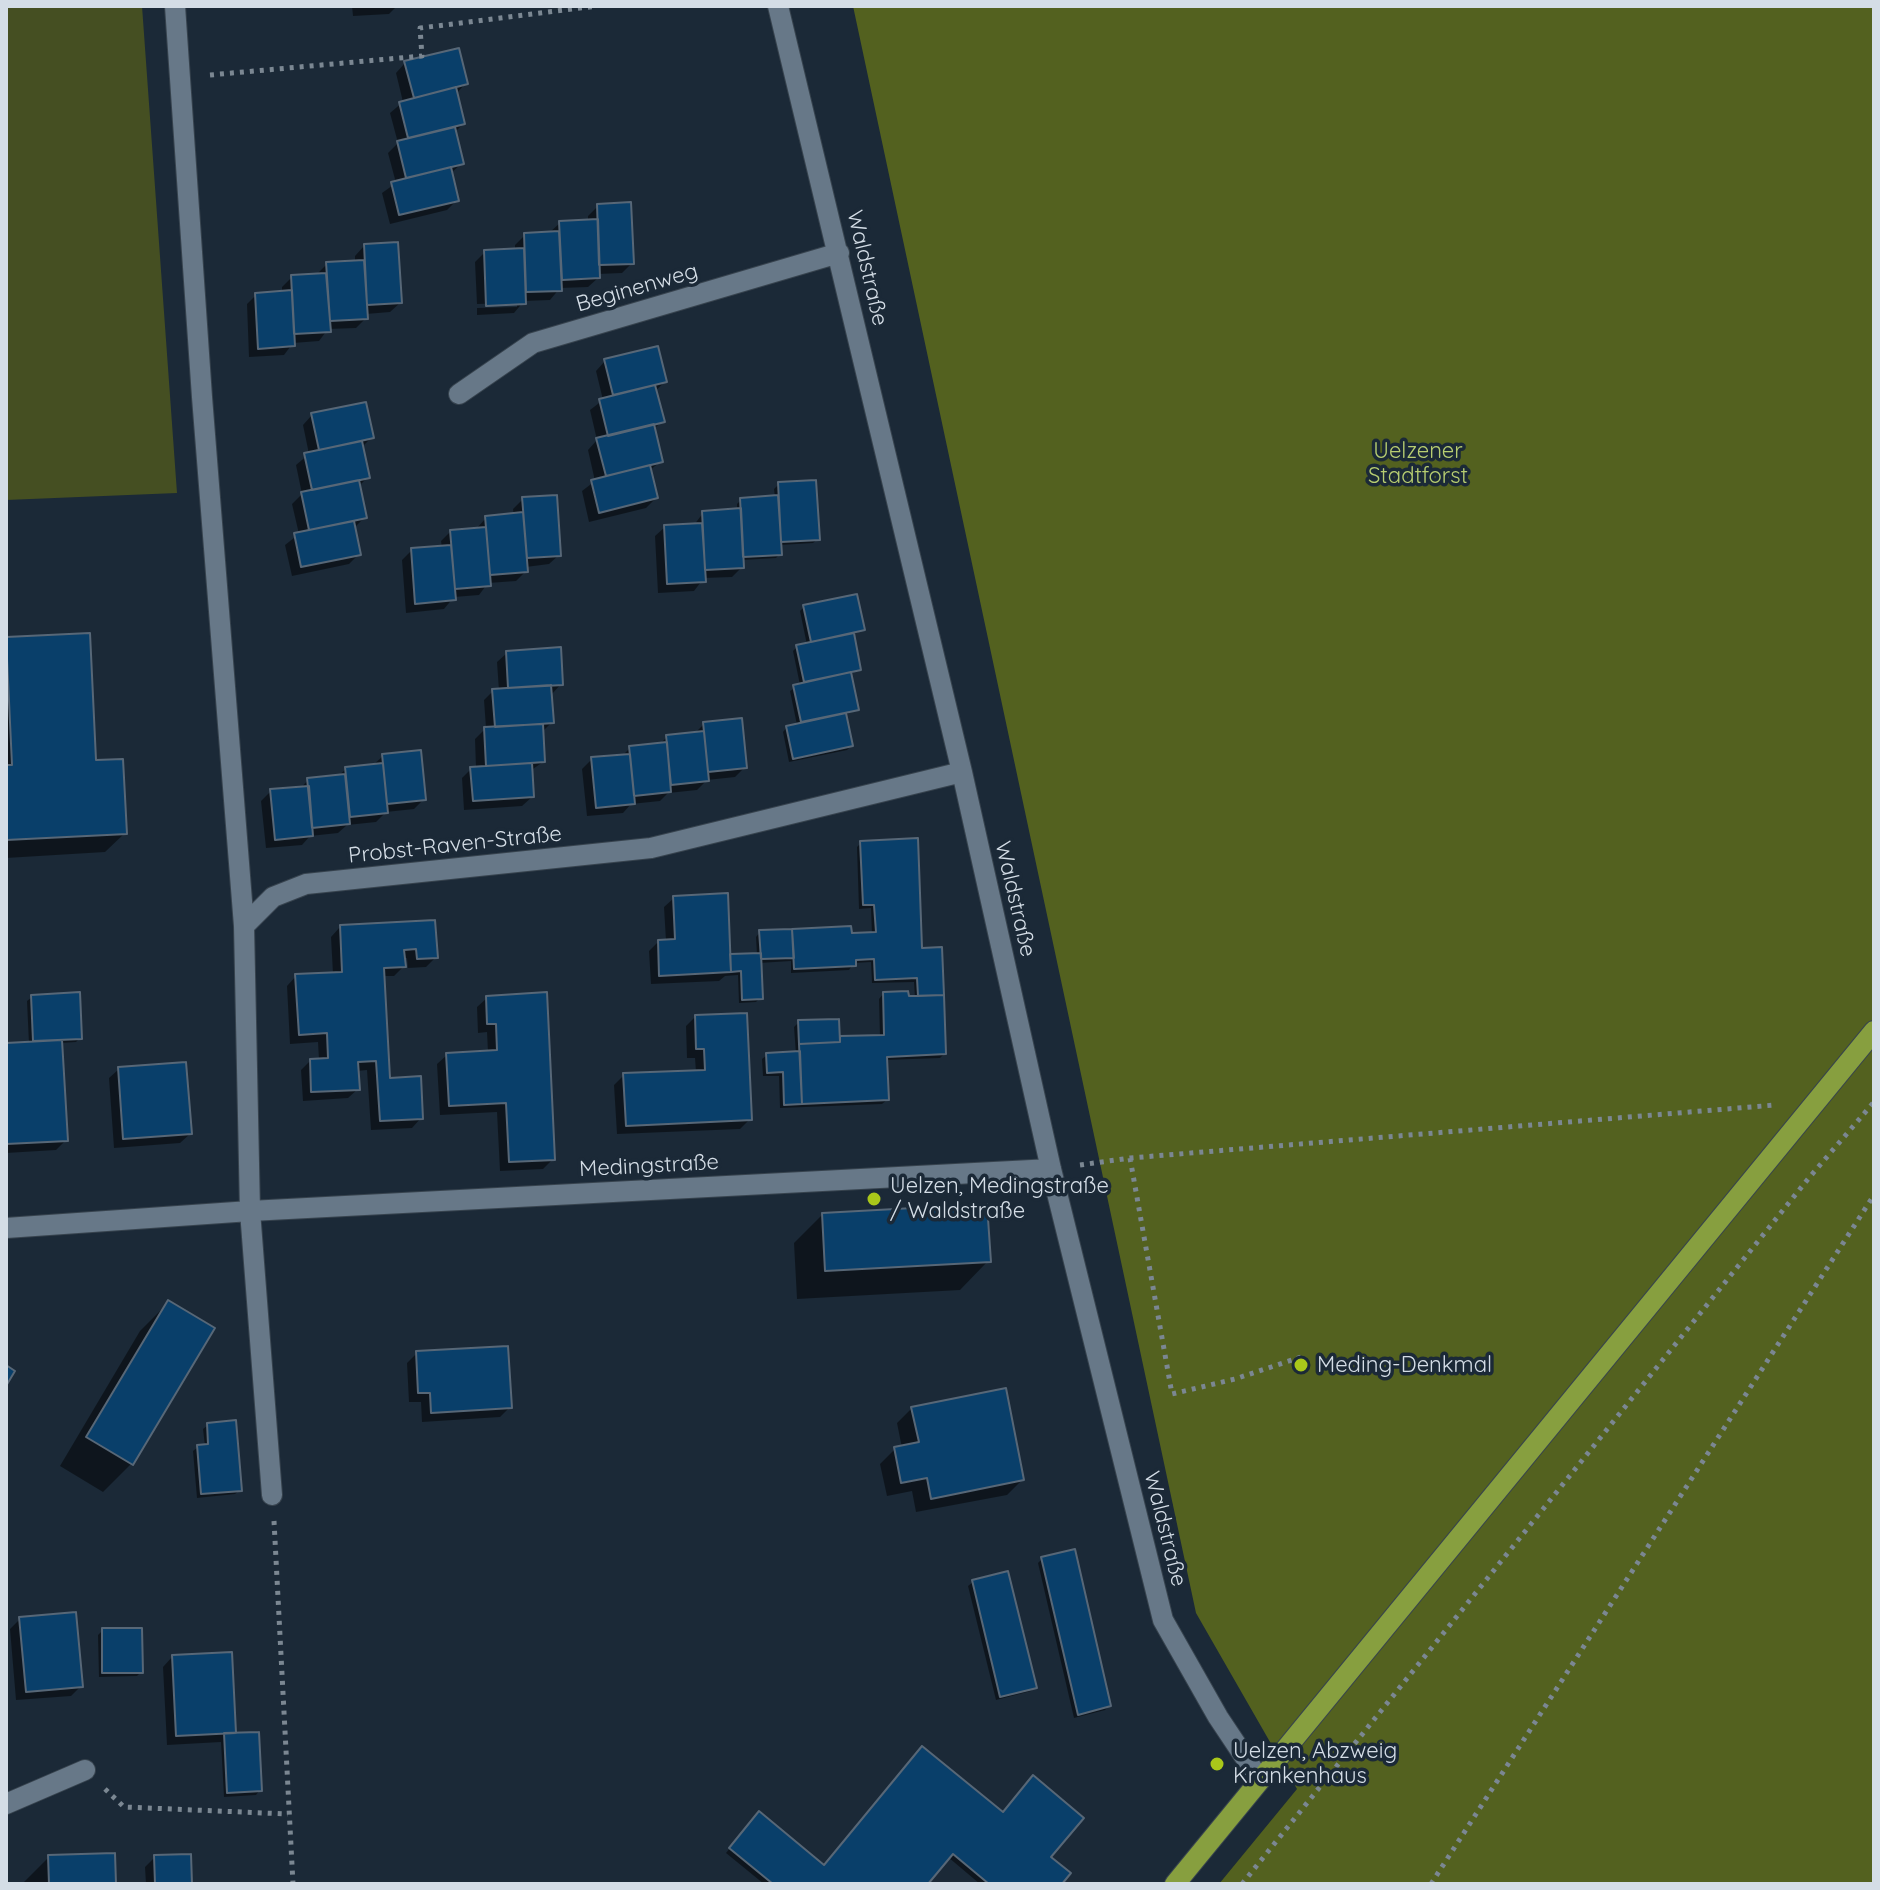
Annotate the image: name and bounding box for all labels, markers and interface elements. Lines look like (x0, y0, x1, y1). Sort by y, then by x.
street label: Waldstraße (841, 208, 893, 328)
street label: Beginenweg (573, 258, 701, 318)
park label: Uelzener Stadtforst (1368, 438, 1468, 490)
street label: Probst-Raven-Straße (347, 821, 563, 869)
street label: Waldstraße (989, 839, 1041, 959)
street label: Medingstraße (578, 1149, 720, 1183)
place label: Uelzen, Medingstraße / Waldstraße (890, 1173, 1109, 1224)
marker: Uelzen, Medingstraße / Waldstraße (865, 1190, 883, 1208)
place label: Meding-Denkmal (1317, 1352, 1492, 1378)
marker: Meding-Denkmal (1292, 1356, 1310, 1374)
street label: Waldstraße (1138, 1469, 1192, 1589)
place label: Uelzen, Abzweig Krankenhaus (1233, 1738, 1397, 1790)
marker: Uelzen, Abzweig Krankenhaus (1208, 1755, 1226, 1773)

